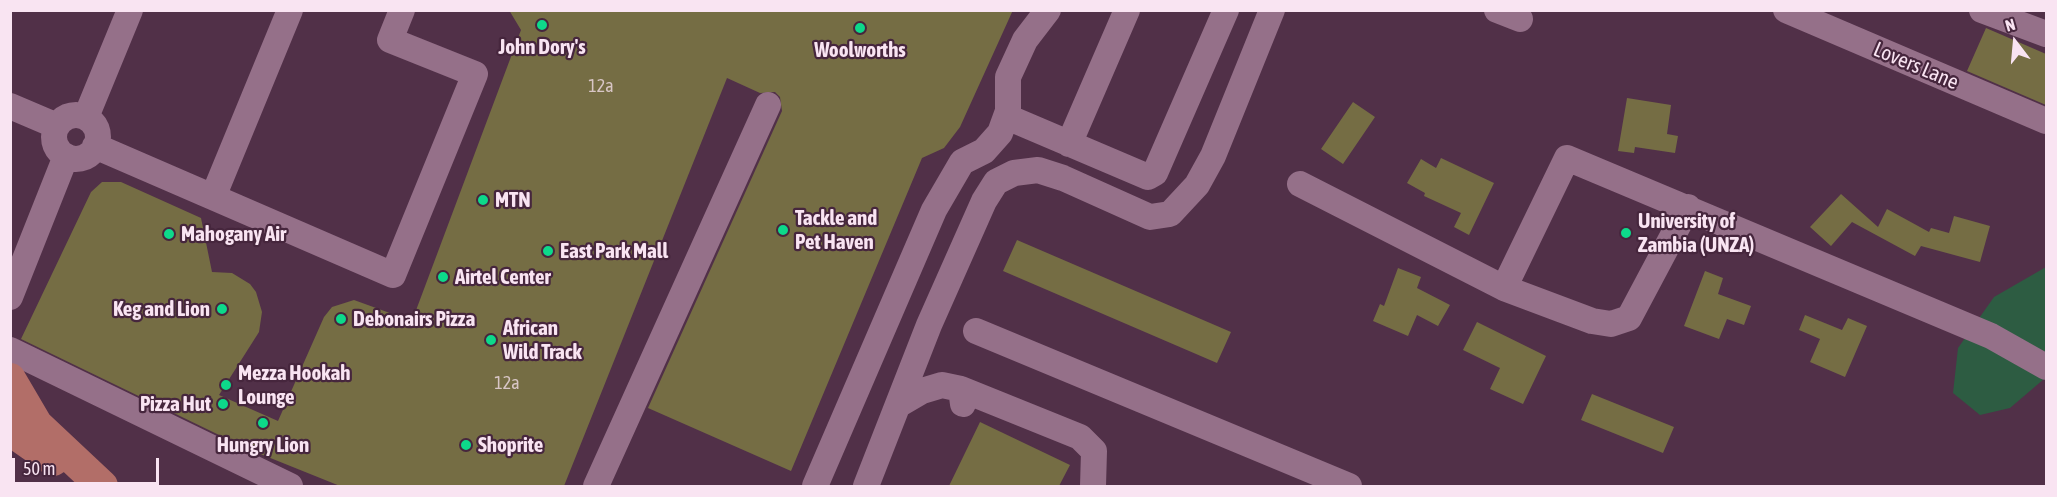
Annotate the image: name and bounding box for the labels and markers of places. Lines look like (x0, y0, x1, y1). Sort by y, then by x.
marker: John Dory's (535, 18, 549, 32)
marker: Woolworths (853, 21, 867, 35)
place label: John Dory's (498, 34, 586, 60)
place label: Woolworths (814, 37, 906, 63)
place label: MTN (495, 187, 531, 213)
marker: MTN (476, 193, 490, 207)
place label: Tackle and Pet Haven (795, 205, 877, 255)
place label: University of Zambia (UNZA) (1638, 208, 1754, 258)
place label: Mahogany Air (181, 221, 286, 247)
marker: Tackle and Pet Haven (776, 223, 790, 237)
marker: University of Zambia (UNZA) (1619, 226, 1633, 240)
marker: Mahogany Air (162, 227, 176, 241)
place label: East Park Mall (560, 238, 668, 264)
marker: East Park Mall (541, 244, 555, 258)
place label: Airtel Center (455, 264, 551, 290)
marker: Airtel Center (436, 270, 450, 284)
place label: Keg and Lion (113, 296, 210, 322)
marker: Keg and Lion (215, 302, 229, 316)
place label: Debonairs Pizza (353, 306, 475, 332)
marker: Debonairs Pizza (334, 312, 348, 326)
place label: African Wild Track (503, 315, 582, 365)
marker: African Wild Track (484, 333, 498, 347)
place label: Mezza Hookah Lounge (238, 360, 350, 410)
marker: Mezza Hookah Lounge (219, 378, 233, 392)
place label: Pizza Hut (140, 391, 211, 417)
marker: Pizza Hut (216, 397, 230, 411)
marker: Hungry Lion (256, 416, 270, 430)
place label: Hungry Lion (217, 432, 309, 458)
place label: Shoprite (478, 432, 543, 458)
marker: Shoprite (459, 438, 473, 452)

